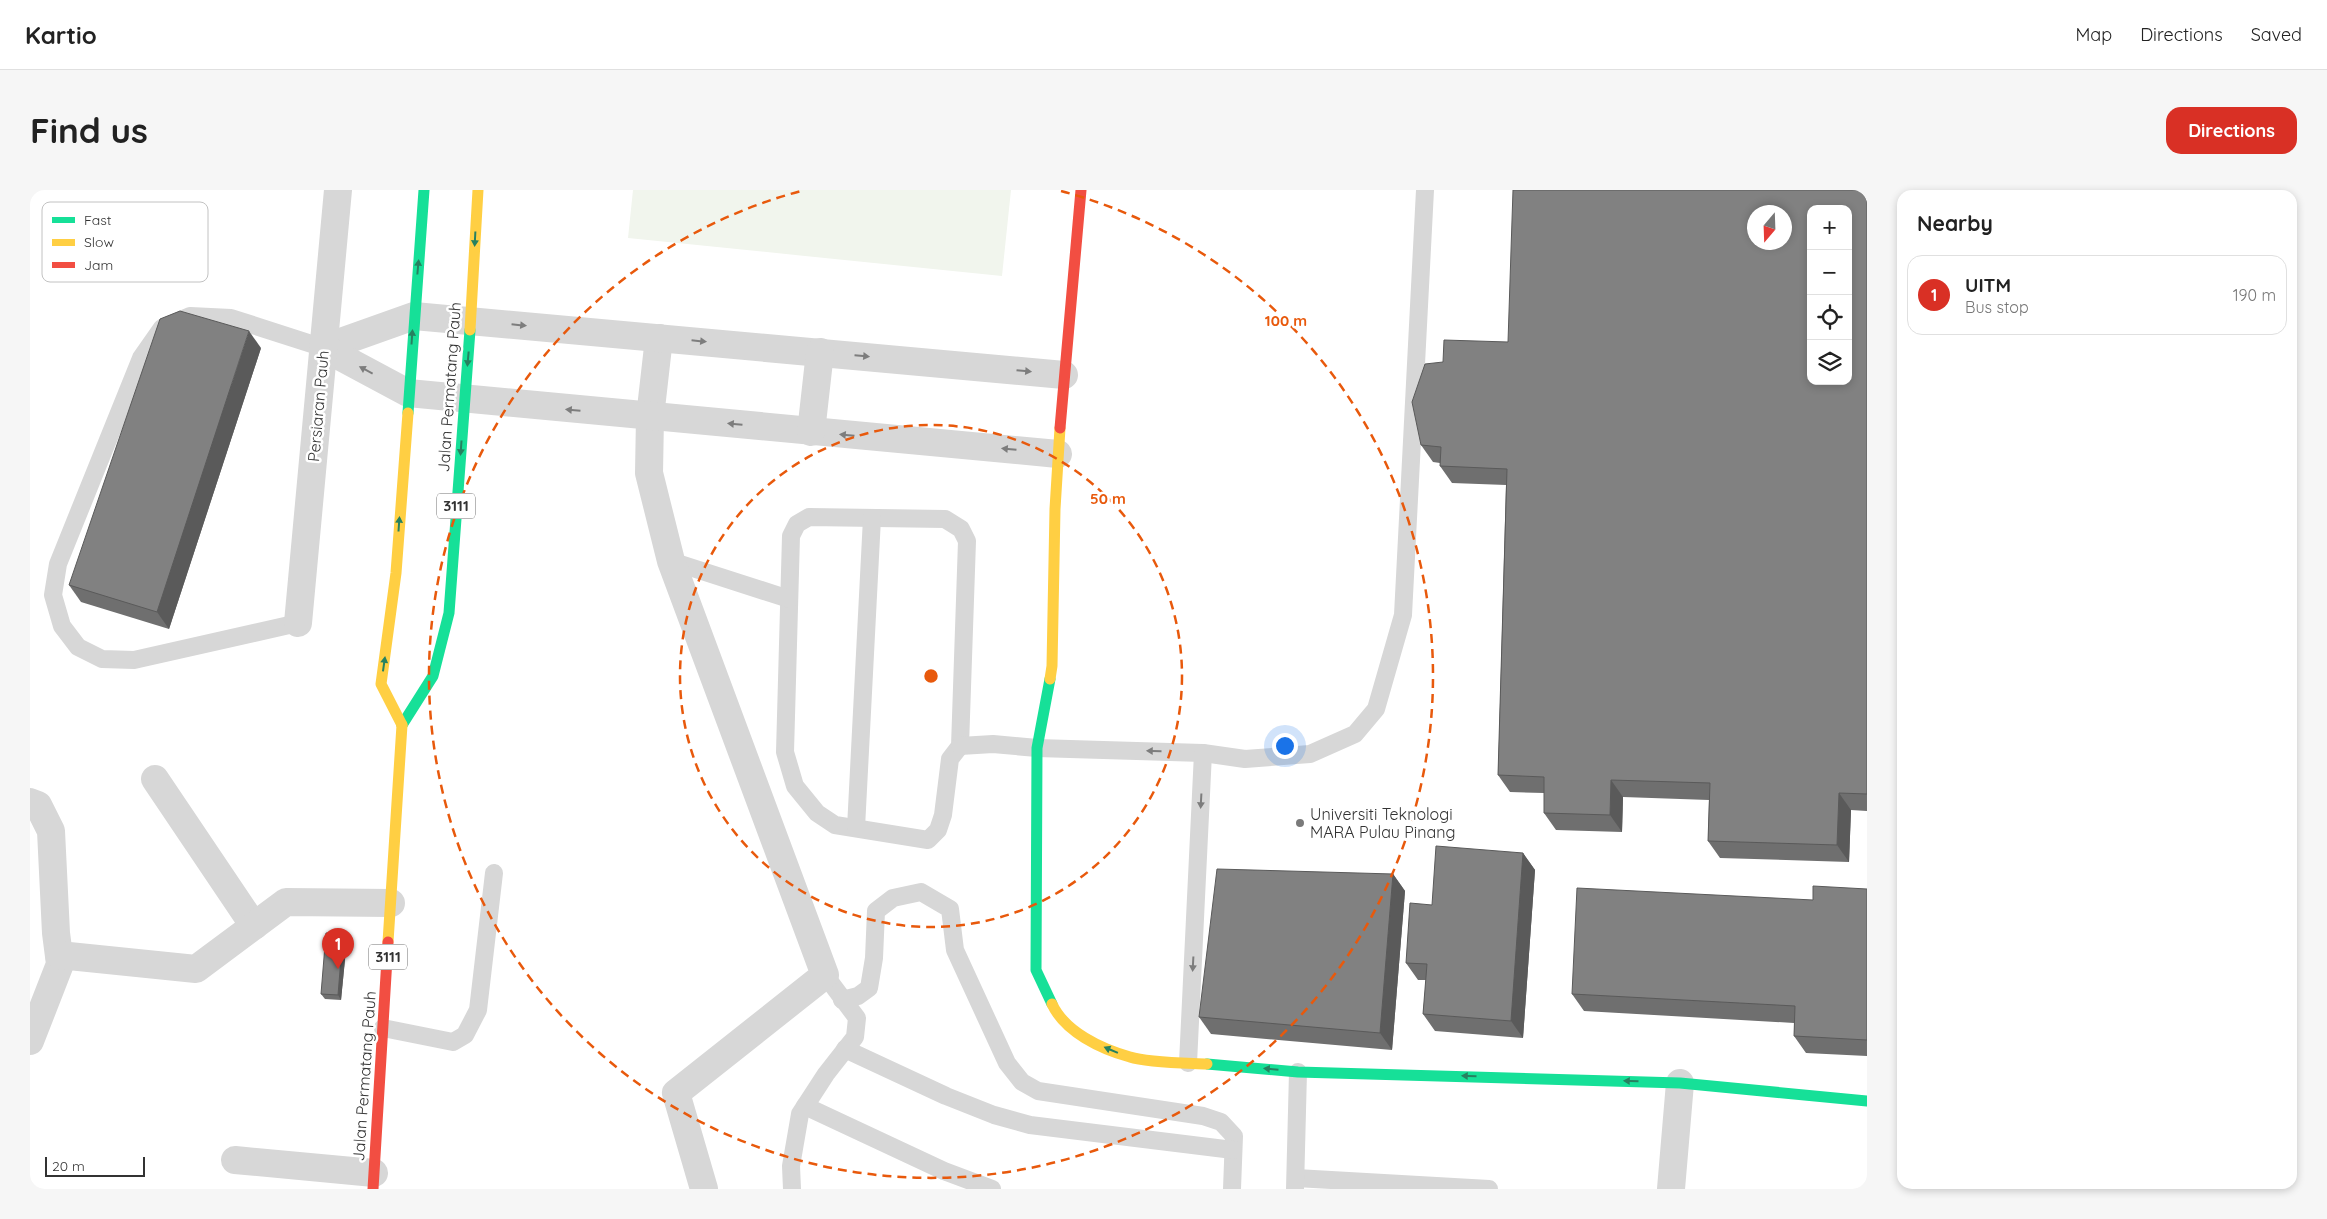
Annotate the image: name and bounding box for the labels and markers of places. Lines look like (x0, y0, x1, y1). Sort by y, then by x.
centre of rings (922, 667, 940, 685)
place label: Universiti Teknologi MARA Pulau Pinang (1310, 804, 1455, 842)
marker: Universiti Teknologi MARA Pulau Pinang (1294, 817, 1306, 829)
pin: 1 (322, 928, 354, 969)

